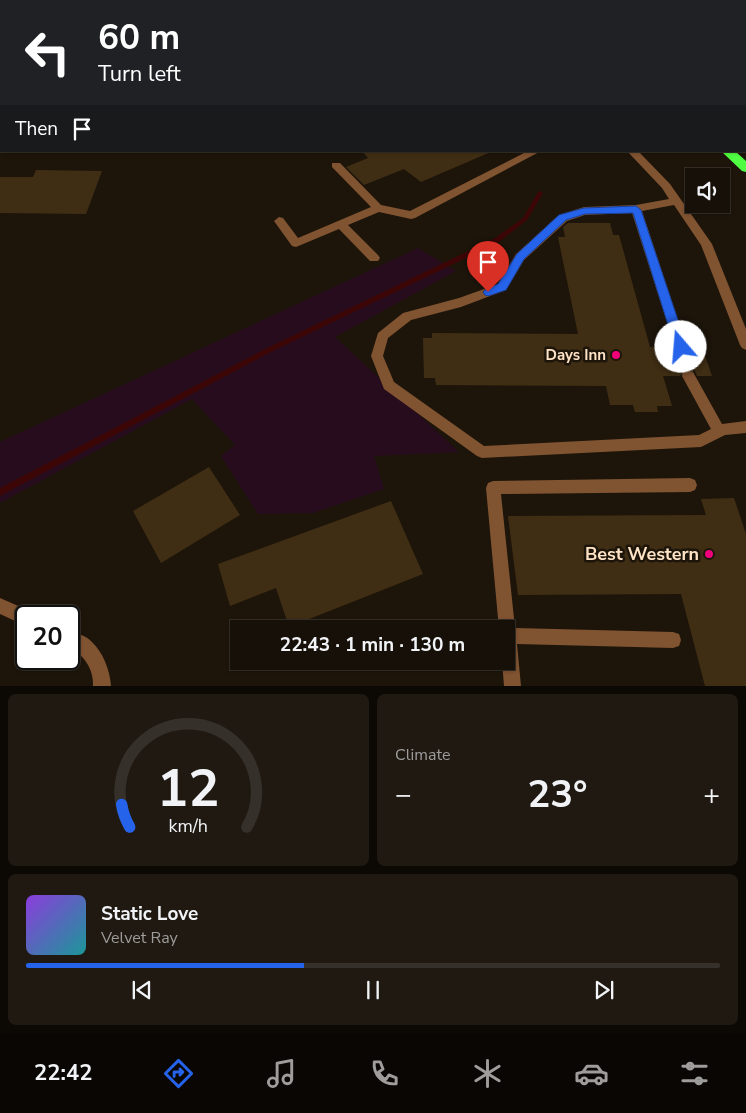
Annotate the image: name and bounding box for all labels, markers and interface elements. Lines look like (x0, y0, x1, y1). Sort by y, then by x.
text: 60 m (98, 14, 180, 61)
icon: left (15, 20, 80, 85)
text: Turn left (98, 59, 181, 89)
icon: arrive (68, 115, 96, 143)
text: Then (15, 116, 58, 142)
map controls (685, 168, 730, 213)
button: sound (685, 168, 730, 213)
pin (467, 241, 509, 292)
icon: arrive (474, 248, 502, 276)
position arrow (654, 320, 706, 372)
place label: Days Inn (546, 345, 606, 365)
marker: Days Inn (610, 349, 622, 361)
place label: Best Western (585, 542, 699, 566)
marker: Best Western (703, 548, 715, 560)
speed limit sign: 20 (15, 605, 80, 670)
text: 22:43 · 1 min · 130 m (280, 632, 465, 658)
text: Climate (395, 744, 450, 766)
text: 12 (157, 753, 220, 824)
text: 23° (527, 769, 588, 820)
text: − (395, 776, 412, 814)
text: + (703, 776, 720, 814)
text: km/h (169, 814, 208, 838)
text: Static Love (101, 901, 198, 927)
text: Velvet Ray (101, 927, 178, 949)
icon: previous (128, 976, 156, 1004)
icon: pause (359, 976, 387, 1004)
icon: next (590, 976, 618, 1004)
icon: directions (161, 1056, 196, 1091)
icon: music (264, 1056, 299, 1091)
icon: phone (367, 1056, 402, 1091)
icon: climate (470, 1056, 505, 1091)
icon: car (574, 1056, 609, 1091)
icon: filters (677, 1056, 712, 1091)
text: 22:42 (34, 1058, 92, 1088)

